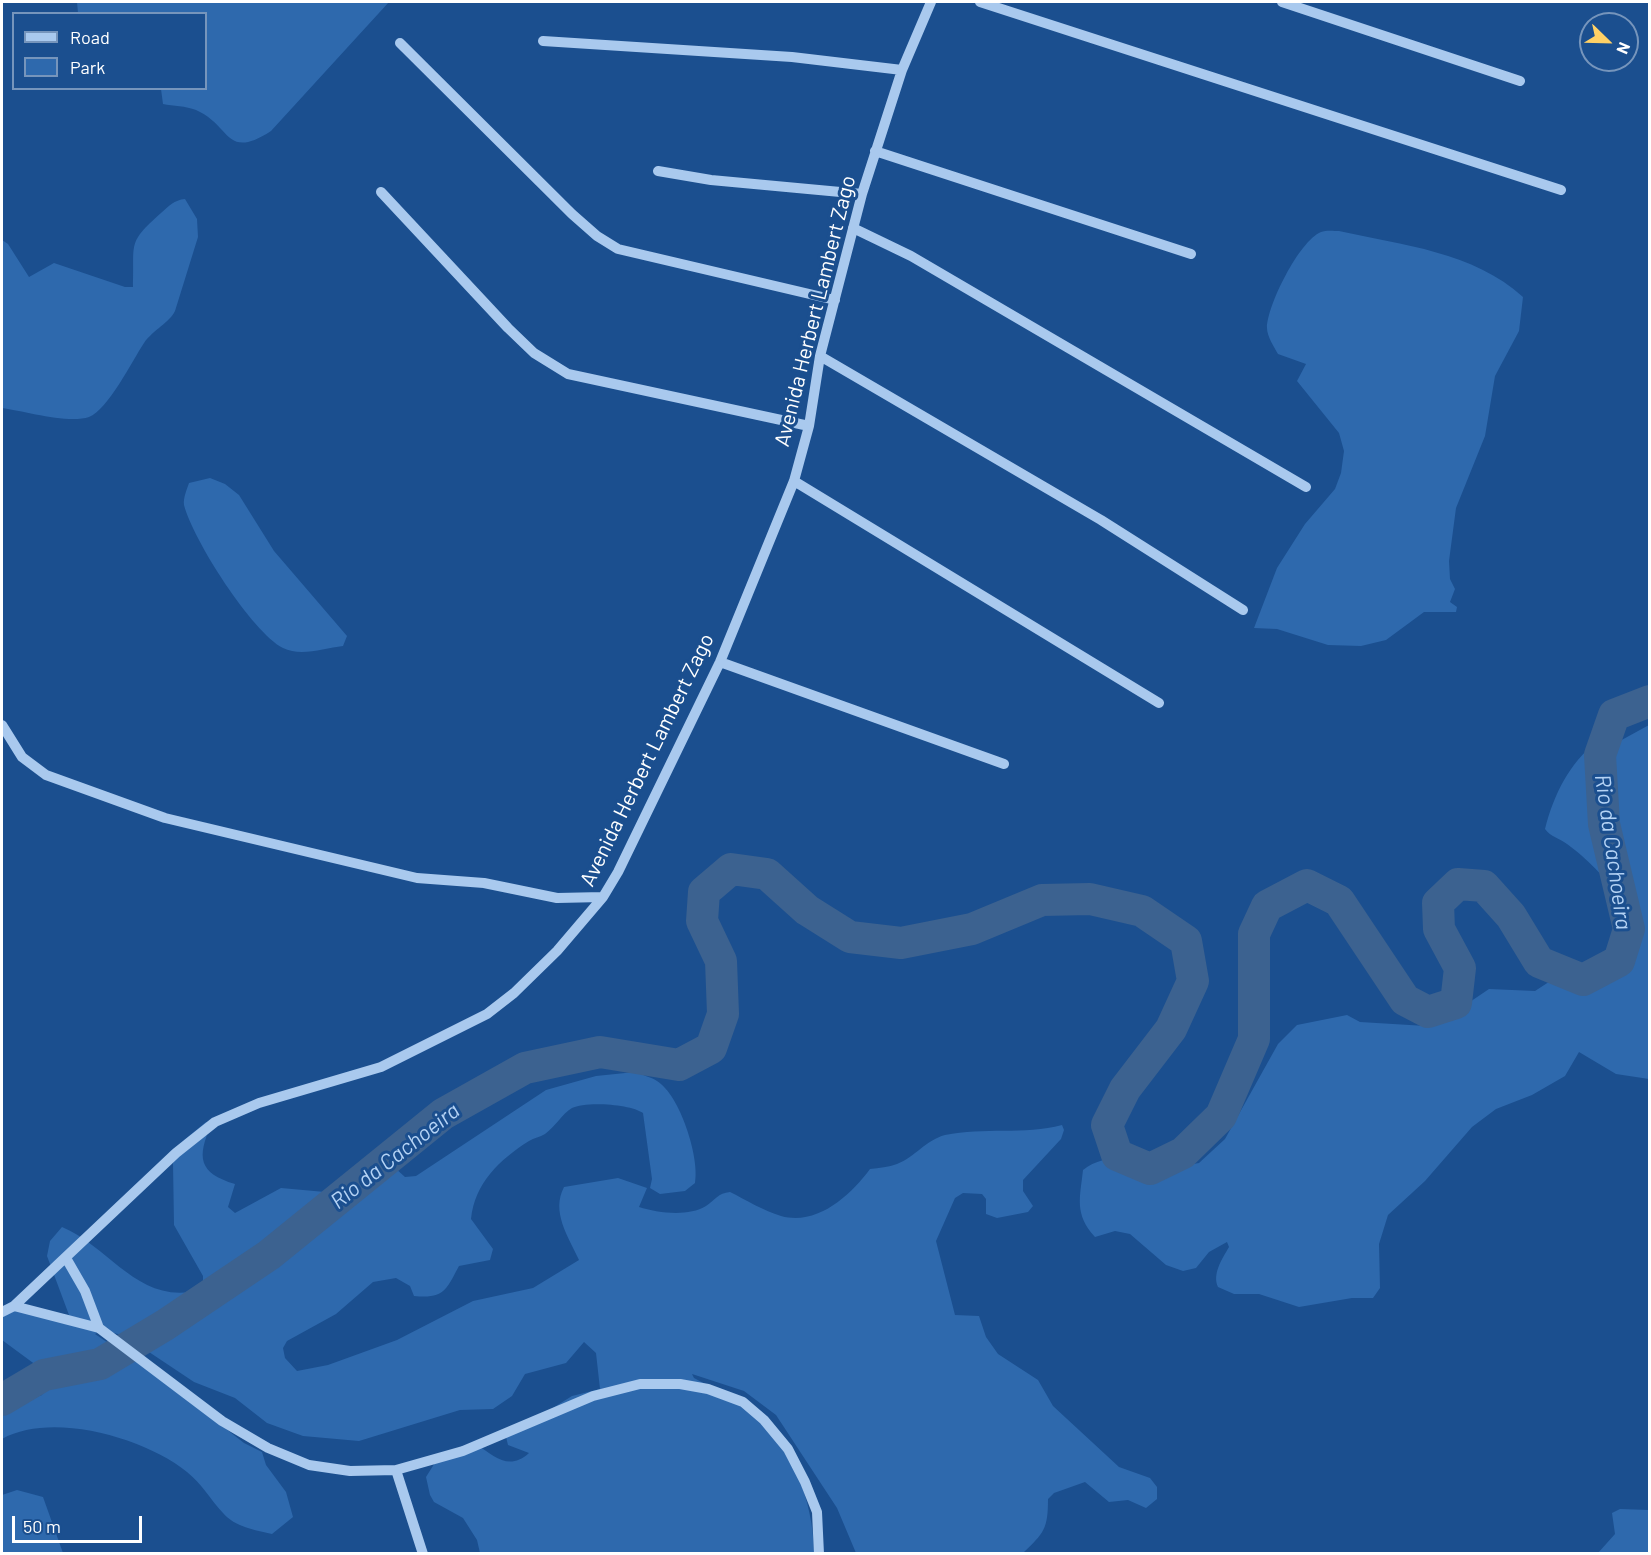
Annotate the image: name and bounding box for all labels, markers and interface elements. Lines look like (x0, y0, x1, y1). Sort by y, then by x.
legend (12, 12, 207, 90)
north arrow (1579, 12, 1639, 72)
text: Road (70, 26, 110, 48)
text: N (1613, 40, 1635, 57)
text: Park (70, 56, 105, 78)
street label: Avenida Herbert Lambert Zago (769, 173, 861, 449)
street label: Avenida Herbert Lambert Zago (575, 629, 719, 891)
water label: Rio da Cachoeira (1589, 773, 1637, 931)
water label: Rio da Cachoeira (325, 1097, 465, 1215)
scale bar (15, 1504, 146, 1542)
text: 50 m (23, 1515, 61, 1537)

